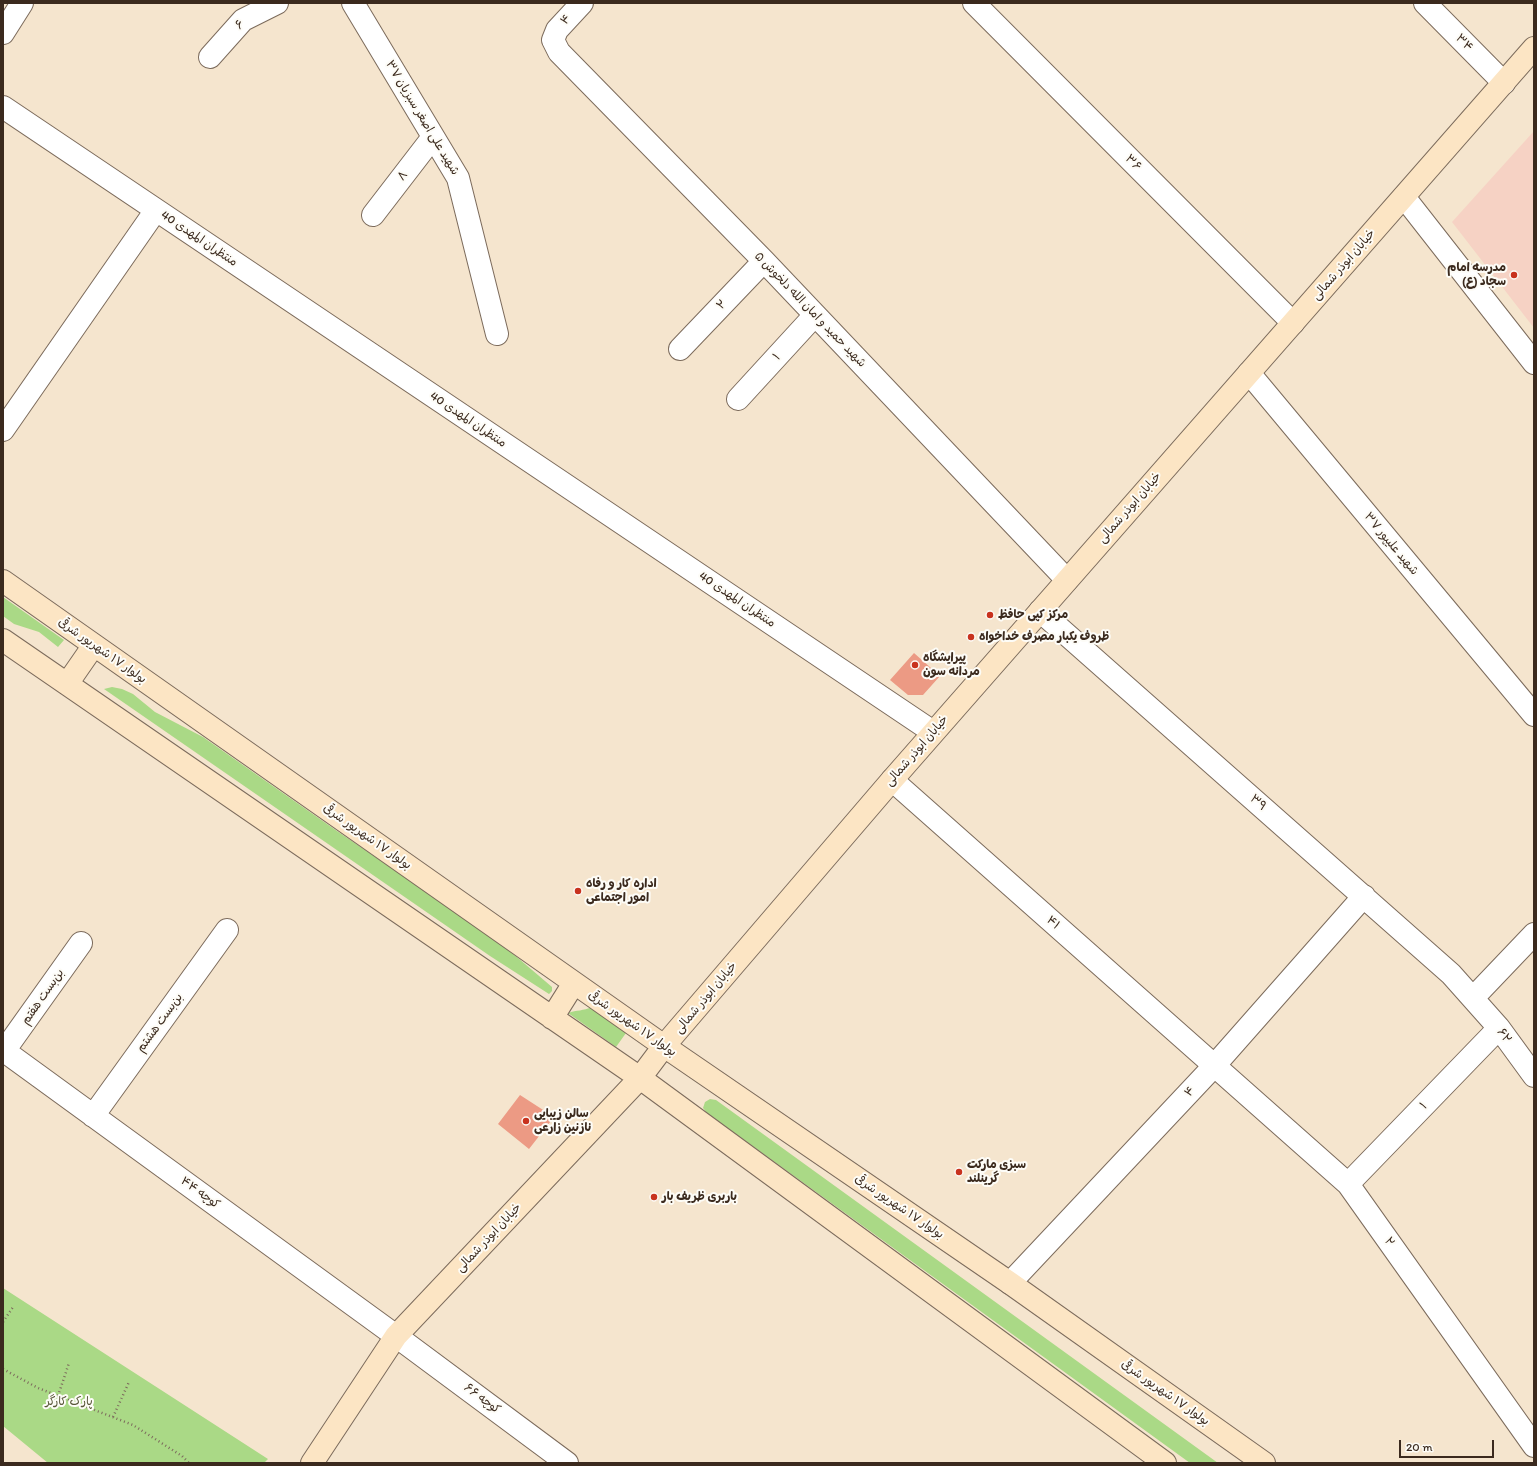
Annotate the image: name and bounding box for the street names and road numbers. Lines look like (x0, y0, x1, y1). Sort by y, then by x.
street label: ۴ (558, 12, 574, 28)
street label: ۶ (232, 17, 248, 33)
street label: ۳۴ (1452, 31, 1476, 55)
street label: شهید علی اصغر سبزیان ۳۷ (382, 58, 462, 178)
street label: ۳۶ (1122, 152, 1144, 174)
street label: ۸ (395, 168, 411, 184)
street label: منتظران المهدی 40 (158, 208, 240, 270)
street label: خیابان ابوذر شمالی (1309, 227, 1379, 303)
street label: شهید حمید و امان الله دلخوش ۵ (751, 249, 869, 371)
street label: ۲ (714, 297, 730, 313)
street label: ۱ (770, 350, 784, 364)
street label: منتظران المهدی 40 (427, 389, 509, 451)
street label: خیابان ابوذر شمالی (1095, 470, 1165, 546)
street label: شهید علیپور ۳۷ (1361, 510, 1421, 578)
street label: منتظران المهدی 40 (696, 569, 778, 631)
street label: بولوار ۱۷ شهریور شرقی (55, 615, 149, 687)
street label: خیابان ابوذر شمالی (882, 713, 952, 789)
street label: ۳۹ (1247, 792, 1269, 814)
street label: بولوار ۱۷ شهریور شرقی (320, 801, 414, 873)
street label: ۴۱ (1043, 913, 1063, 933)
street label: خیابان ابوذر شمالی (672, 959, 740, 1037)
street label: بن‌بست هفتم (19, 966, 67, 1028)
street label: بولوار ۱۷ شهریور شرقی (585, 988, 679, 1060)
street label: بن‌بست هشتم (134, 991, 186, 1055)
street label: ۶۲ (1494, 1026, 1514, 1046)
street label: ۴ (1182, 1084, 1198, 1100)
street label: ۱ (1417, 1099, 1431, 1113)
street label: بولوار ۱۷ شهریور شرقی (852, 1172, 946, 1242)
street label: کوچه ۴۴ (178, 1174, 222, 1212)
street label: خیابان ابوذر شمالی (453, 1201, 525, 1275)
street label: ۲ (1381, 1235, 1397, 1249)
street label: بولوار ۱۷ شهریور شرقی (1118, 1357, 1212, 1429)
street label: کوچه ۶۶ (461, 1381, 503, 1417)

